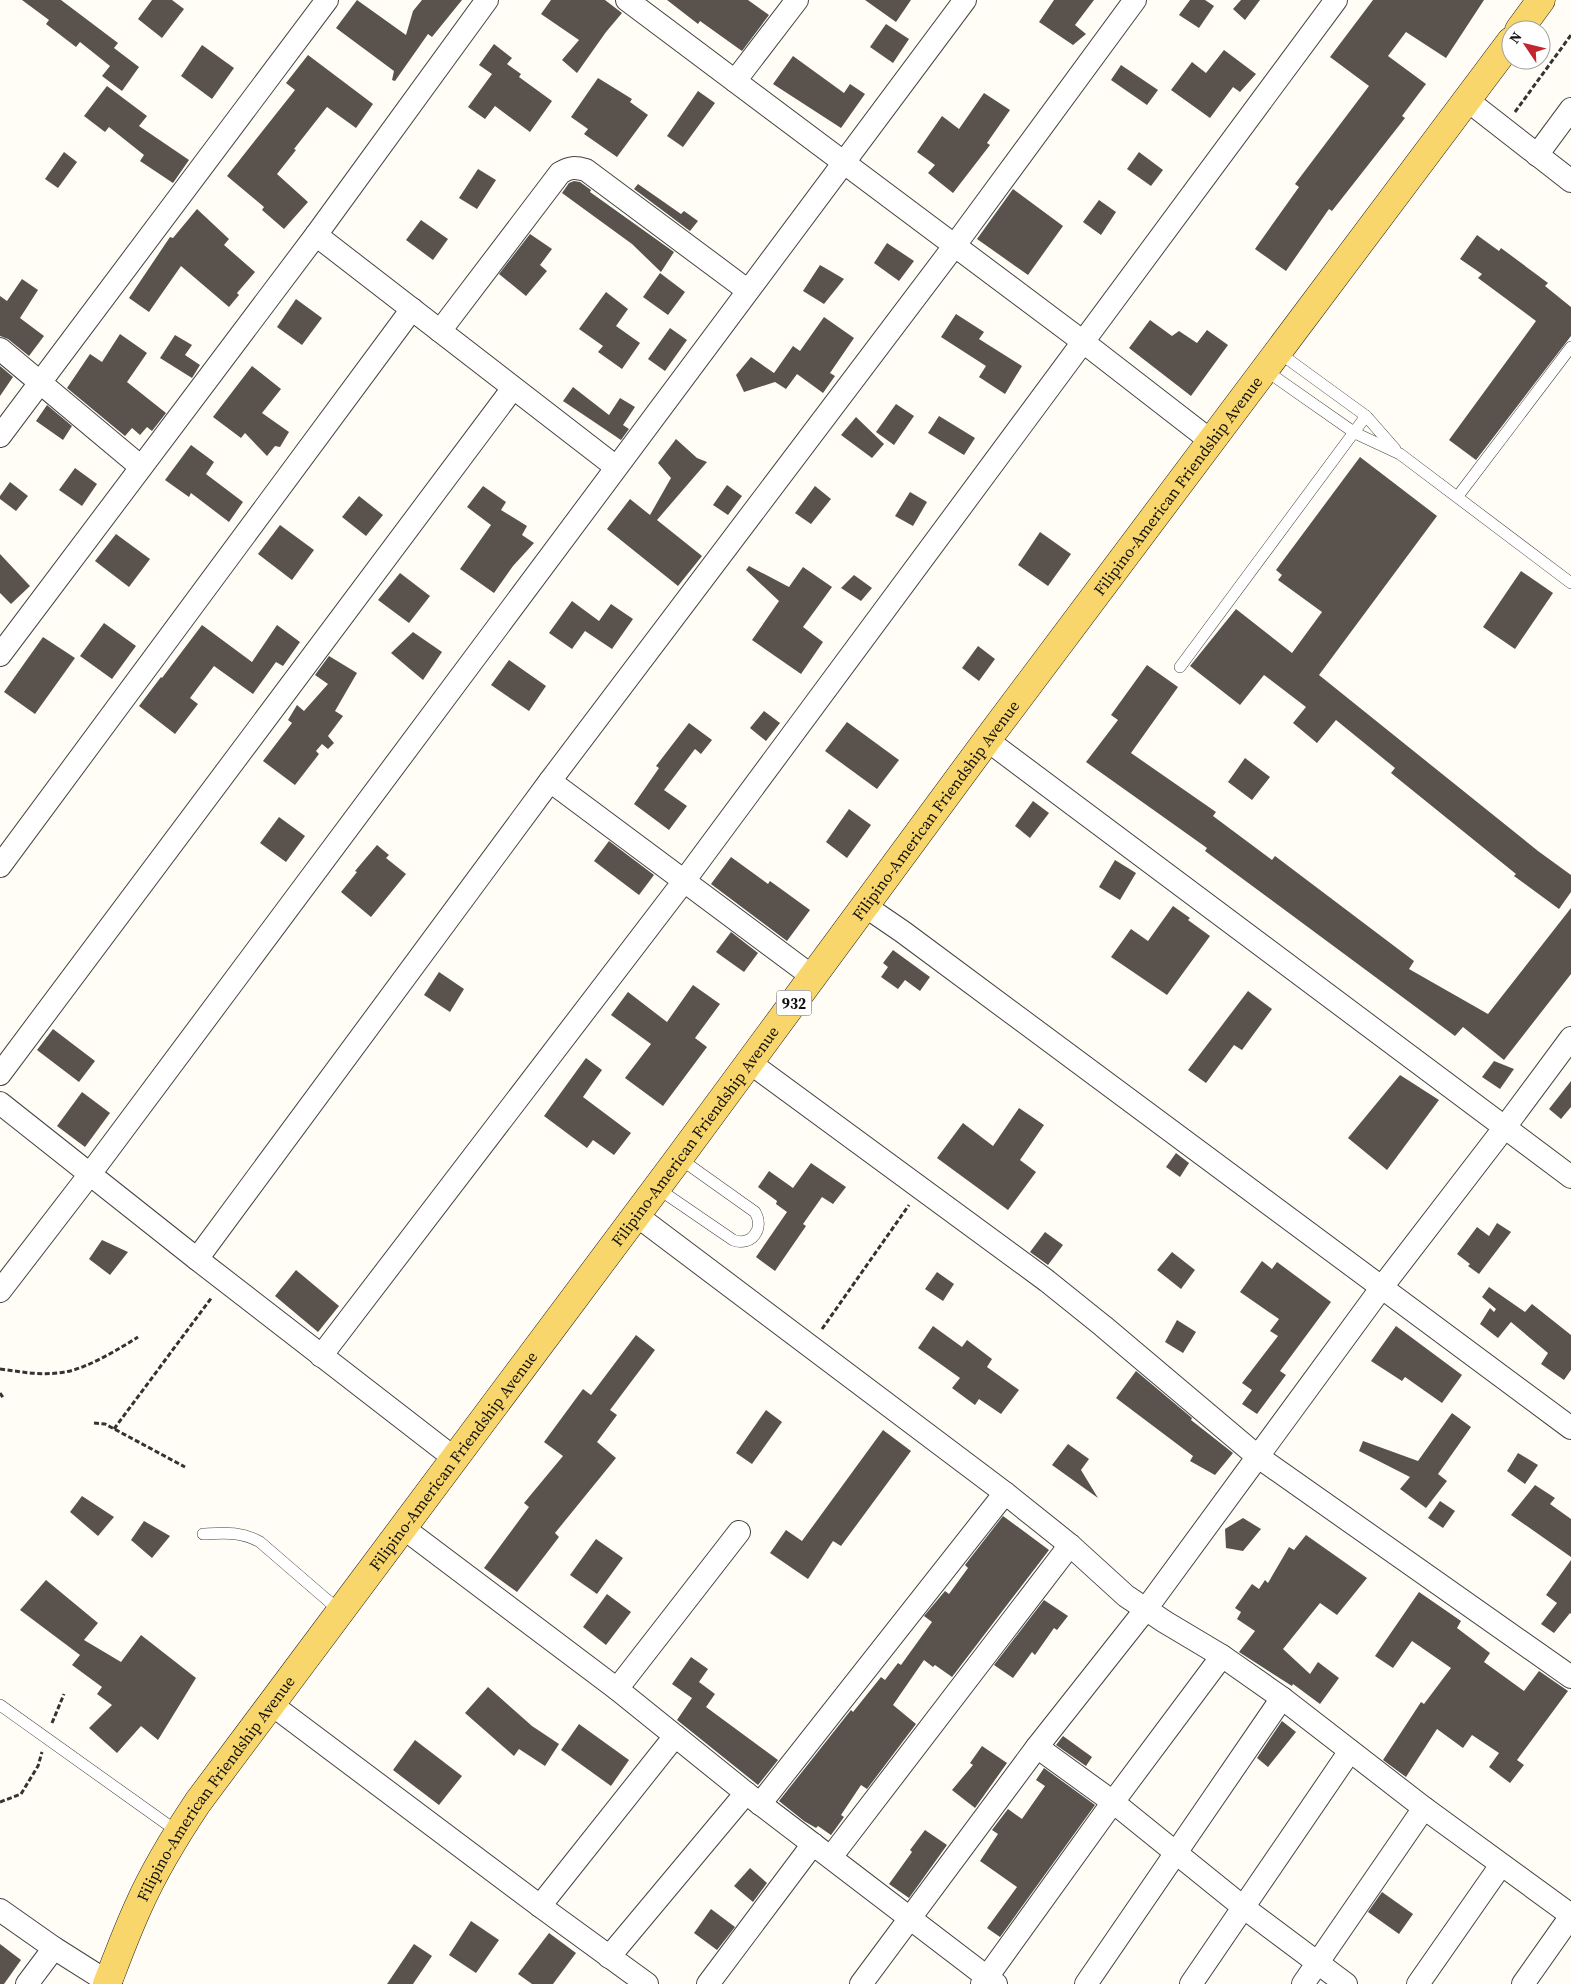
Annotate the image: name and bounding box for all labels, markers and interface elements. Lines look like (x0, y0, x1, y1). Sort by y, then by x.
north arrow (1501, 20, 1551, 70)
text: N (1504, 28, 1526, 47)
street label: Filipino-American Friendship Avenue (1088, 372, 1267, 600)
street label: Filipino-American Friendship Avenue (847, 696, 1024, 925)
road number: 932 (776, 990, 812, 1016)
street label: Filipino-American Friendship Avenue (606, 1021, 784, 1251)
street label: Filipino-American Friendship Avenue (364, 1347, 542, 1575)
street label: Filipino-American Friendship Avenue (131, 1671, 300, 1905)

